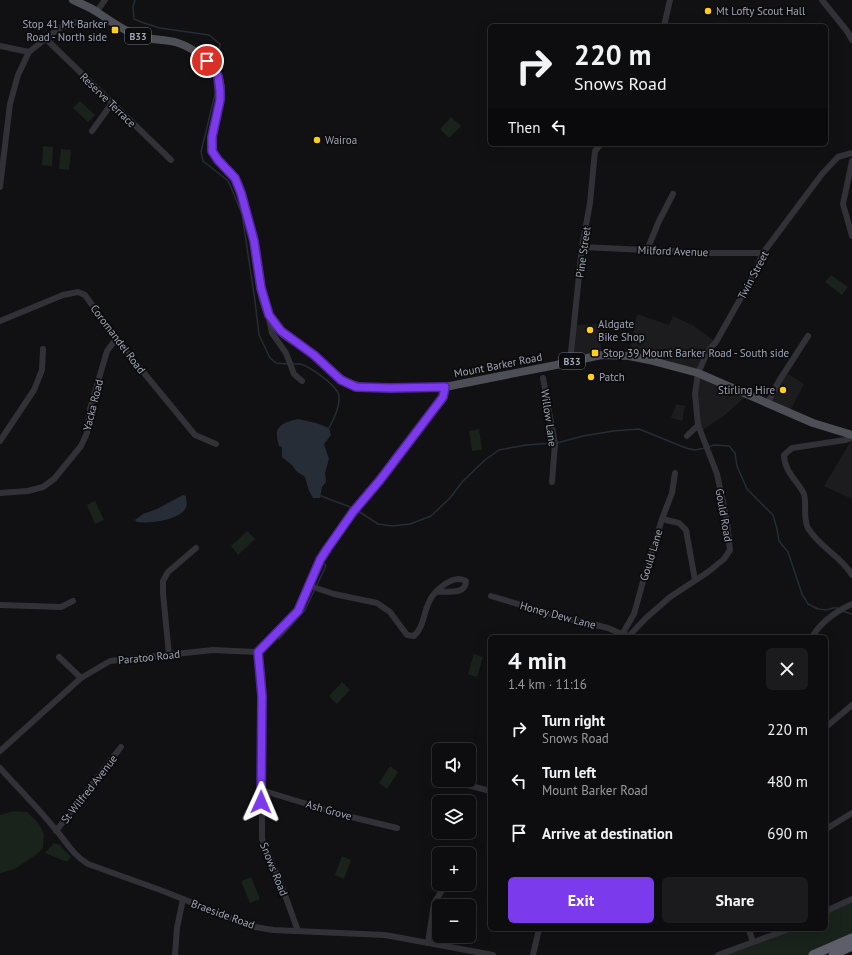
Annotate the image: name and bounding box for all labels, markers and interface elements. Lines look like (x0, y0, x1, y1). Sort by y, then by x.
place label: Mt Lofty Scout Hall (716, 4, 806, 18)
marker: Mt Lofty Scout Hall (703, 6, 713, 16)
place label: Stop 41 Mt Barker Road - North side (22, 17, 107, 44)
marker: Stop 41 Mt Barker Road - North side (110, 25, 120, 35)
road number: B33 (125, 28, 151, 44)
text: 220 m (574, 36, 651, 73)
icon: right (508, 40, 560, 92)
pin (190, 44, 224, 78)
icon: arrive (196, 50, 218, 72)
street label: Reserve Terrace (77, 70, 139, 130)
text: Snows Road (574, 72, 667, 95)
icon: left (548, 116, 570, 138)
text: Then (508, 118, 540, 137)
place label: Wairoa (325, 133, 357, 147)
marker: Wairoa (312, 135, 322, 145)
street label: Pine Street (572, 225, 594, 279)
street label: Milford Avenue (637, 243, 709, 259)
street label: Twin Street (734, 248, 772, 302)
street label: Coromandel Road (88, 302, 149, 376)
place label: Aldgate Bike Shop (598, 317, 645, 344)
marker: Aldgate Bike Shop (585, 325, 595, 335)
place label: Stop 39 Mount Barker Road - South side (603, 346, 790, 360)
marker: Stop 39 Mount Barker Road - South side (590, 348, 600, 358)
street label: Mount Barker Road (453, 350, 543, 380)
road number: B33 (559, 353, 585, 369)
place label: Patch (599, 370, 625, 384)
marker: Patch (586, 372, 596, 382)
street label: Yacka Road (80, 378, 106, 432)
place label: Stirling Hire (718, 383, 775, 397)
marker: Stirling Hire (778, 385, 788, 395)
street label: Willow Lane (538, 389, 560, 448)
street label: Gould Road (712, 487, 736, 543)
street label: Gould Lane (637, 527, 666, 582)
street label: Honey Dew Lane (518, 598, 598, 632)
text: 4 min (508, 645, 567, 676)
street label: Paratoo Road (117, 647, 181, 667)
button: close (766, 648, 808, 690)
text: 1.4 km · 11:16 (508, 676, 587, 693)
text: Turn right (542, 711, 605, 730)
icon: right (508, 718, 530, 740)
text: 220 m (767, 720, 808, 739)
text: Snows Road (542, 730, 609, 747)
map controls (432, 743, 476, 943)
button: sound (432, 743, 476, 787)
street label: St Wilfred Avenue (58, 752, 120, 826)
text: Turn left (542, 763, 596, 782)
icon: left (508, 770, 530, 792)
text: 480 m (767, 772, 808, 791)
position arrow (240, 781, 282, 823)
text: Mount Barker Road (542, 782, 648, 799)
button: layers (432, 795, 476, 839)
street label: Ash Grove (304, 797, 354, 823)
icon: arrive (508, 822, 530, 844)
text: Arrive at destination (542, 824, 673, 843)
text: 690 m (767, 824, 808, 843)
street label: Snows Road (257, 840, 291, 898)
button: + (432, 847, 476, 891)
button: Exit (508, 877, 654, 923)
button: Share (662, 877, 808, 923)
street label: Braeside Road (189, 896, 257, 932)
button: − (432, 899, 476, 943)

